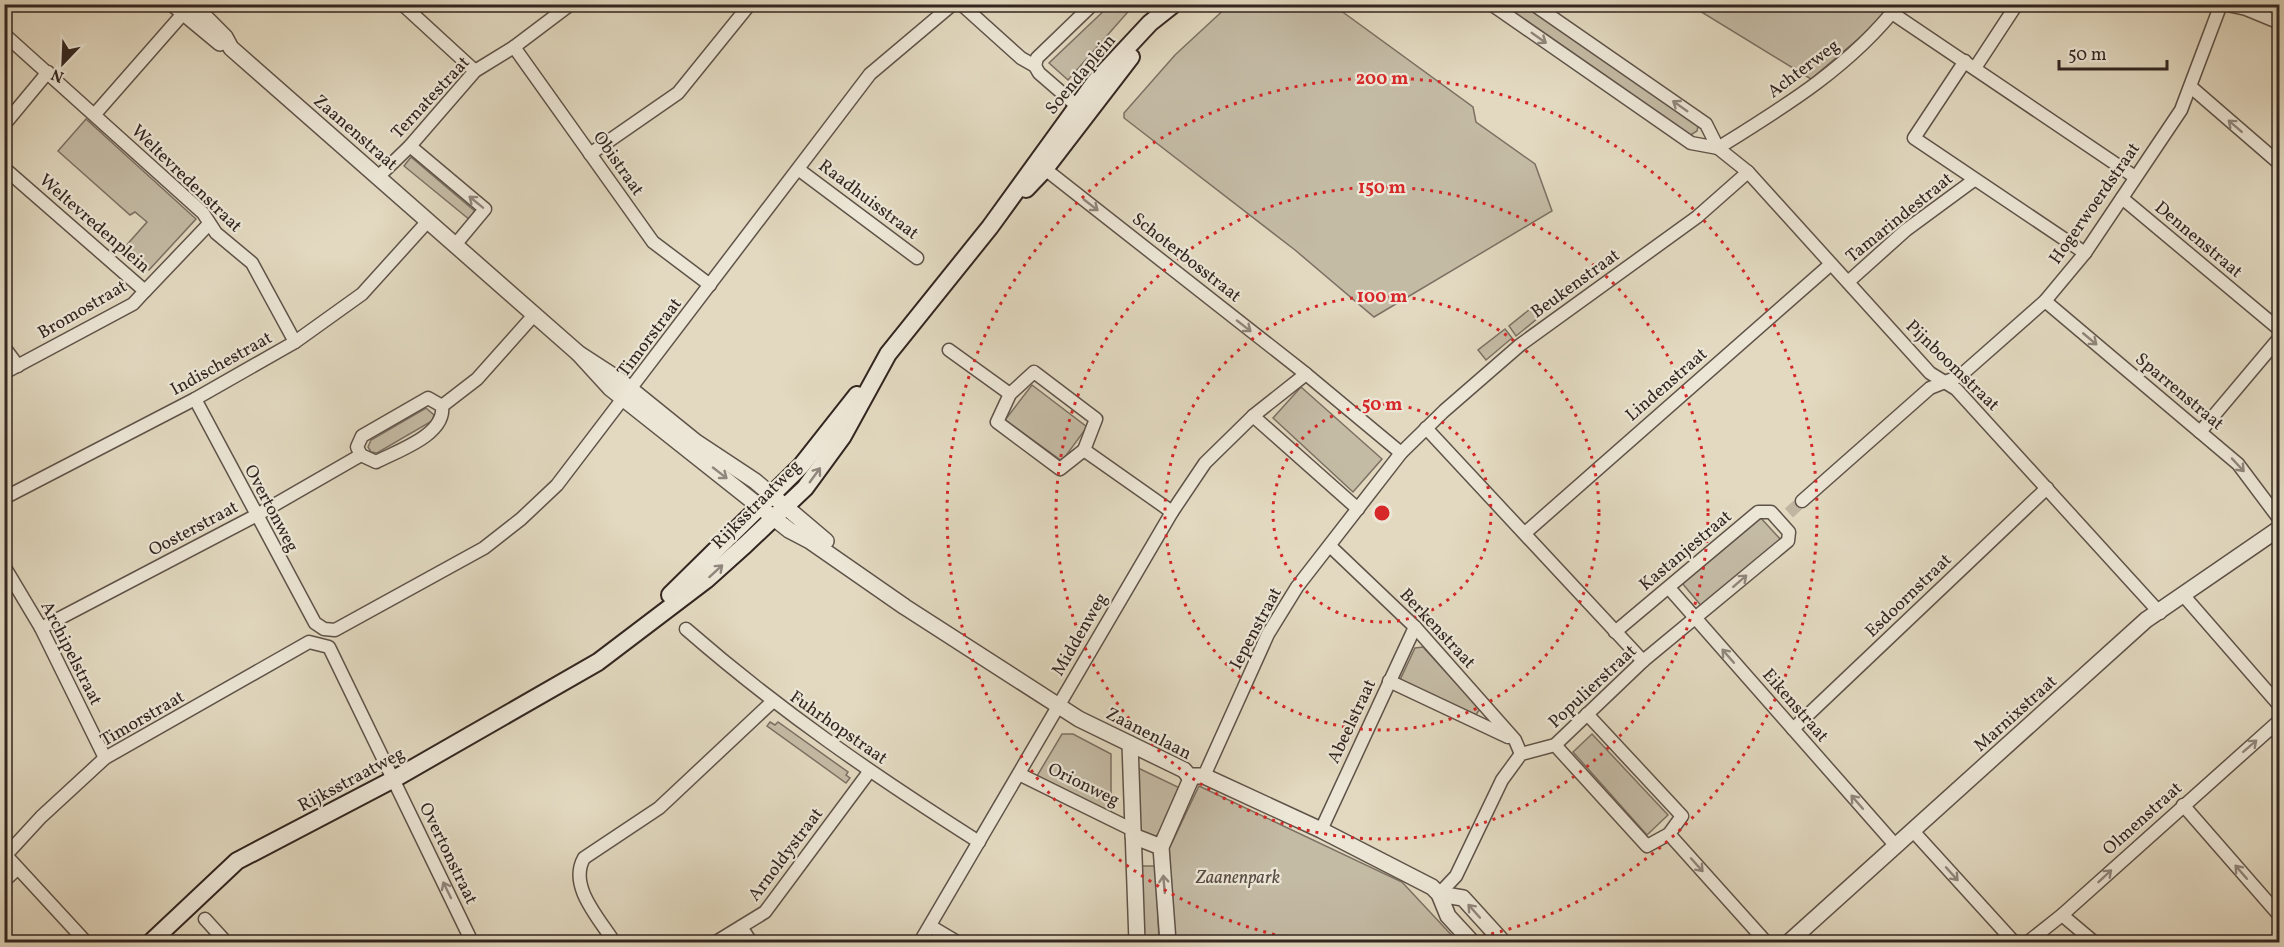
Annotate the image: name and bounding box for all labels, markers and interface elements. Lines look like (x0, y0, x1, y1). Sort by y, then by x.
street label: Soendaplein (1040, 29, 1122, 121)
one-way arrow (1530, 32, 1546, 44)
north arrow (33, 33, 93, 93)
scale bar (2059, 33, 2167, 71)
street label: Achterweg (1763, 34, 1845, 105)
text: 50 m (2068, 43, 2107, 68)
street label: Ternatestraat (386, 51, 476, 145)
text: N (48, 62, 68, 87)
text: 200 m (1356, 67, 1408, 92)
street label: Zaanenstraat (307, 89, 403, 177)
one-way arrow (1673, 100, 1689, 112)
one-way arrow (2228, 119, 2243, 133)
street label: Weltevredenstraat (125, 120, 247, 239)
street label: Obistraat (586, 126, 649, 201)
street label: Hogerwoerdstraat (2044, 138, 2147, 270)
street label: Raadhuisstraat (813, 154, 924, 246)
street label: Tamarindestraat (1841, 167, 1959, 269)
street label: Weltevredenplein (33, 169, 155, 280)
text: 150 m (1358, 176, 1406, 201)
one-way arrow (468, 195, 484, 208)
street label: Dennenstraat (2149, 196, 2247, 284)
one-way arrow (1083, 199, 1099, 212)
street label: Schoterbosstraat (1126, 207, 1246, 309)
street label: Beukenstraat (1526, 243, 1625, 325)
street label: Bromostraat (33, 275, 132, 346)
text: 100 m (1357, 285, 1407, 310)
street label: Timorstraat (612, 293, 688, 383)
street label: Pijnboomstraat (1899, 315, 2005, 417)
one-way arrow (1236, 319, 1252, 332)
street label: Indischestraat (166, 326, 277, 403)
one-way arrow (2082, 332, 2097, 346)
street label: Lindenstraat (1621, 342, 1713, 428)
street label: Sparrenstraat (2129, 348, 2229, 437)
text: 50 m (1362, 393, 1402, 418)
street label: Rijksstraatweg (707, 455, 807, 555)
one-way arrow (2231, 458, 2245, 473)
street label: Overtonweg (237, 461, 304, 557)
one-way arrow (712, 467, 728, 480)
one-way arrow (808, 468, 821, 484)
street label: Oosterstraat (144, 495, 243, 563)
centre of rings (1372, 503, 1392, 523)
street label: Kastanjestraat (1634, 505, 1738, 597)
street label: Esdoornstraat (1860, 548, 1958, 644)
one-way arrow (708, 564, 723, 578)
one-way arrow (1732, 574, 1747, 588)
street label: Iepenstraat (1224, 583, 1288, 674)
street label: Berkenstraat (1393, 583, 1481, 675)
street label: Middenweg (1046, 588, 1114, 681)
street label: Archipelstraat (34, 597, 108, 710)
street label: Populierstraat (1543, 640, 1643, 735)
one-way arrow (1721, 648, 1735, 663)
street label: Eikenstraat (1756, 664, 1834, 748)
street label: Marnixstraat (1969, 670, 2063, 758)
street label: Abeelstraat (1322, 675, 1383, 768)
street label: Timorstraat (96, 685, 190, 754)
street label: Fuhrhopstraat (784, 685, 892, 771)
street label: Zaanenlaan (1101, 702, 1196, 767)
one-way arrow (2242, 739, 2258, 752)
street label: Rijksstraatweg (294, 742, 409, 819)
street label: Orionweg (1043, 757, 1124, 814)
street label: Olmenstraat (2098, 777, 2188, 862)
one-way arrow (1850, 795, 1864, 810)
street label: Overtonstraat (412, 798, 483, 909)
street label: Arnoldystraat (743, 803, 830, 907)
one-way arrow (1690, 857, 1704, 872)
one-way arrow (2234, 865, 2248, 880)
park label: Zaanenpark (1195, 866, 1280, 891)
one-way arrow (1945, 867, 1959, 882)
one-way arrow (2097, 869, 2112, 883)
one-way arrow (1158, 875, 1169, 895)
one-way arrow (440, 881, 452, 899)
one-way arrow (1467, 904, 1481, 919)

